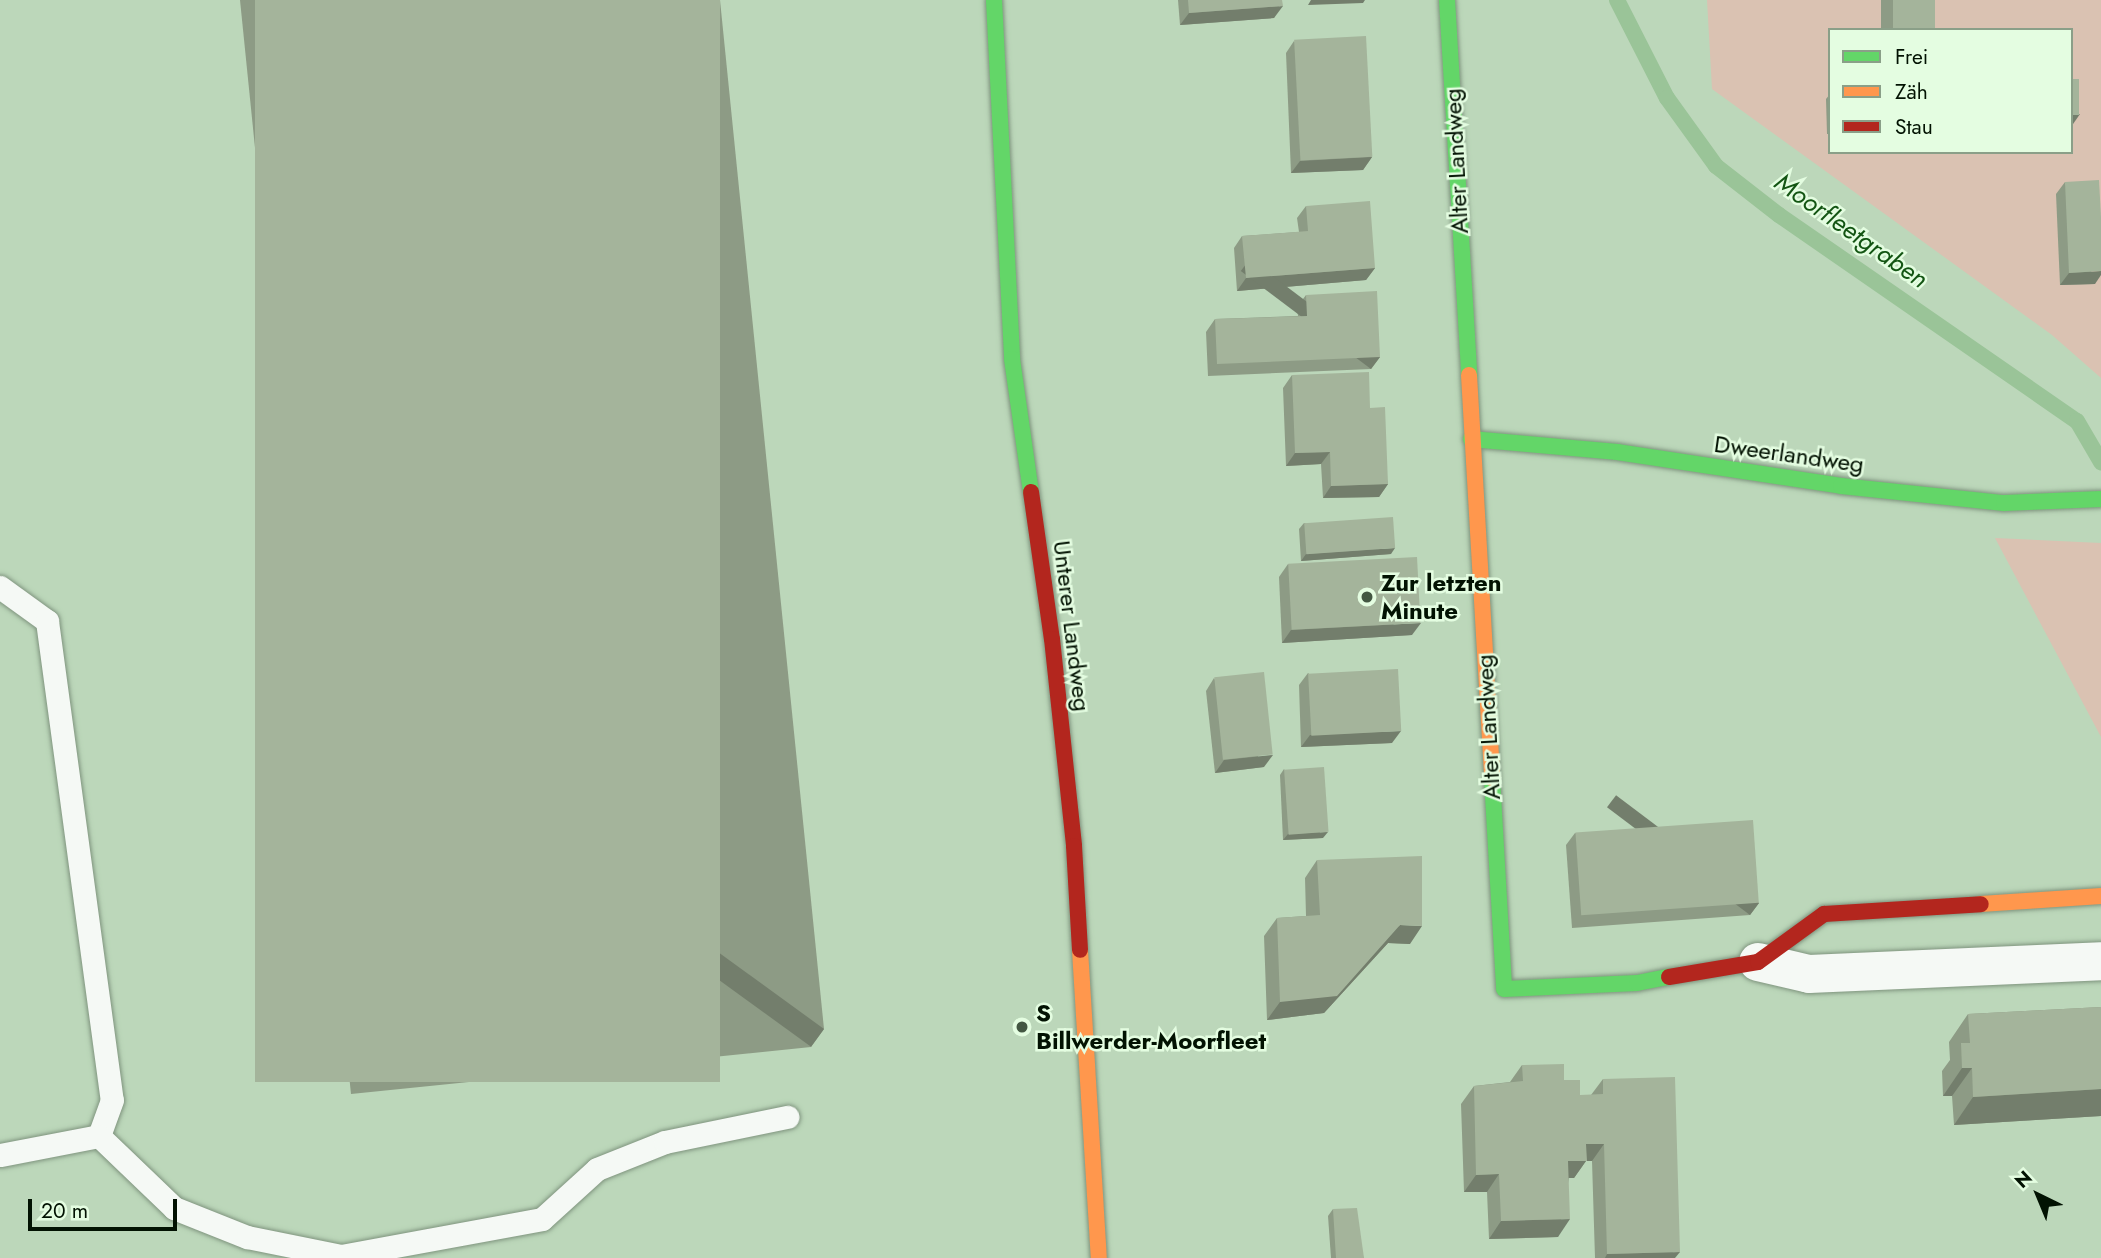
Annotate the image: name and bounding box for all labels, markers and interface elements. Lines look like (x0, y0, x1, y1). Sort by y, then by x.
legend (1828, 28, 2073, 154)
text: Frei (1895, 42, 1928, 72)
text: Zäh (1895, 77, 1928, 107)
street label: Alter Landweg (1438, 88, 1474, 234)
text: Stau (1895, 112, 1933, 142)
water label: Moorfleetgraben (1768, 167, 1934, 295)
street label: Dweerlandweg (1712, 429, 1866, 479)
street label: Unterer Landweg (1047, 539, 1097, 713)
place label: Zur letzten Minute (1381, 569, 1502, 625)
marker: Zur letzten Minute (1359, 589, 1375, 605)
street label: Alter Landweg (1470, 654, 1506, 800)
place label: S Billwerder-Moorfleet (1036, 999, 1266, 1055)
marker: S Billwerder-Moorfleet (1014, 1019, 1030, 1035)
north arrow (2003, 1160, 2073, 1230)
text: N (2009, 1164, 2038, 1194)
scale bar (32, 1184, 180, 1228)
text: 20 m (41, 1196, 88, 1226)

